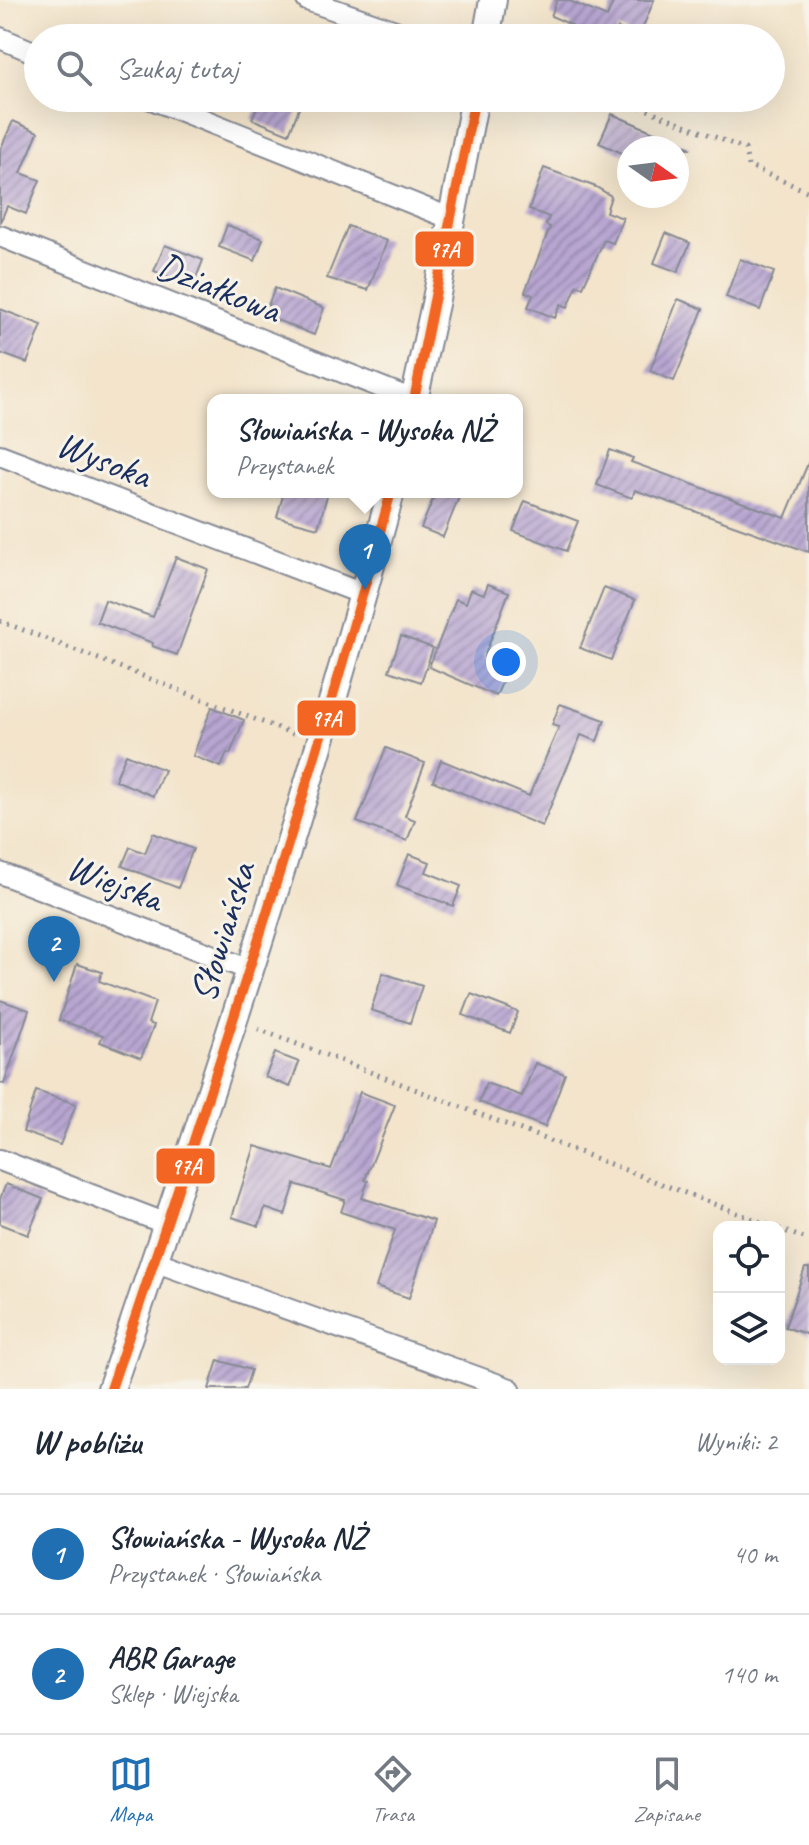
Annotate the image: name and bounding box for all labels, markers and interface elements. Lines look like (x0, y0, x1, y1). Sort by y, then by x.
search box (24, 24, 785, 112)
icon: search (52, 46, 96, 90)
text: Szukaj tutaj (116, 49, 238, 87)
north arrow (617, 136, 689, 208)
line badge: 97A (414, 230, 475, 268)
text: 97A (429, 236, 461, 264)
street label: Działkowa (150, 242, 290, 334)
popup (207, 394, 523, 498)
text: Słowiańska - Wysoka NŻ (236, 411, 494, 449)
street label: Wysoka (50, 420, 160, 500)
text: Przystanek (236, 449, 333, 482)
pin: 1 (339, 524, 391, 590)
your location (486, 642, 526, 682)
line badge: 97A (296, 699, 357, 737)
text: 97A (311, 705, 343, 733)
street label: Wiejska (61, 843, 172, 923)
street label: Słowiańska (179, 855, 267, 1007)
pin: 2 (28, 916, 80, 982)
line badge: 97A (155, 1147, 216, 1185)
text: 97A (171, 1153, 203, 1181)
map controls (713, 1221, 785, 1365)
button: locate (713, 1221, 785, 1293)
button: layers (713, 1293, 785, 1365)
text: W pobliżu (32, 1420, 141, 1463)
text: Wyniki: 2 (695, 1425, 777, 1458)
text: Słowiańska - Wysoka NŻ (108, 1519, 366, 1557)
text: 1 (52, 1538, 64, 1571)
text: 40 m (733, 1538, 777, 1571)
text: Przystanek · Słowiańska (108, 1557, 320, 1590)
text: ABR Garage (108, 1639, 234, 1677)
text: 2 (52, 1658, 64, 1691)
text: 140 m (721, 1658, 777, 1691)
text: Sklep · Wiejska (108, 1677, 238, 1710)
tab: Mapa (109, 1752, 153, 1828)
tab: Trasa (371, 1752, 415, 1828)
tab: Zapisane (633, 1752, 700, 1828)

